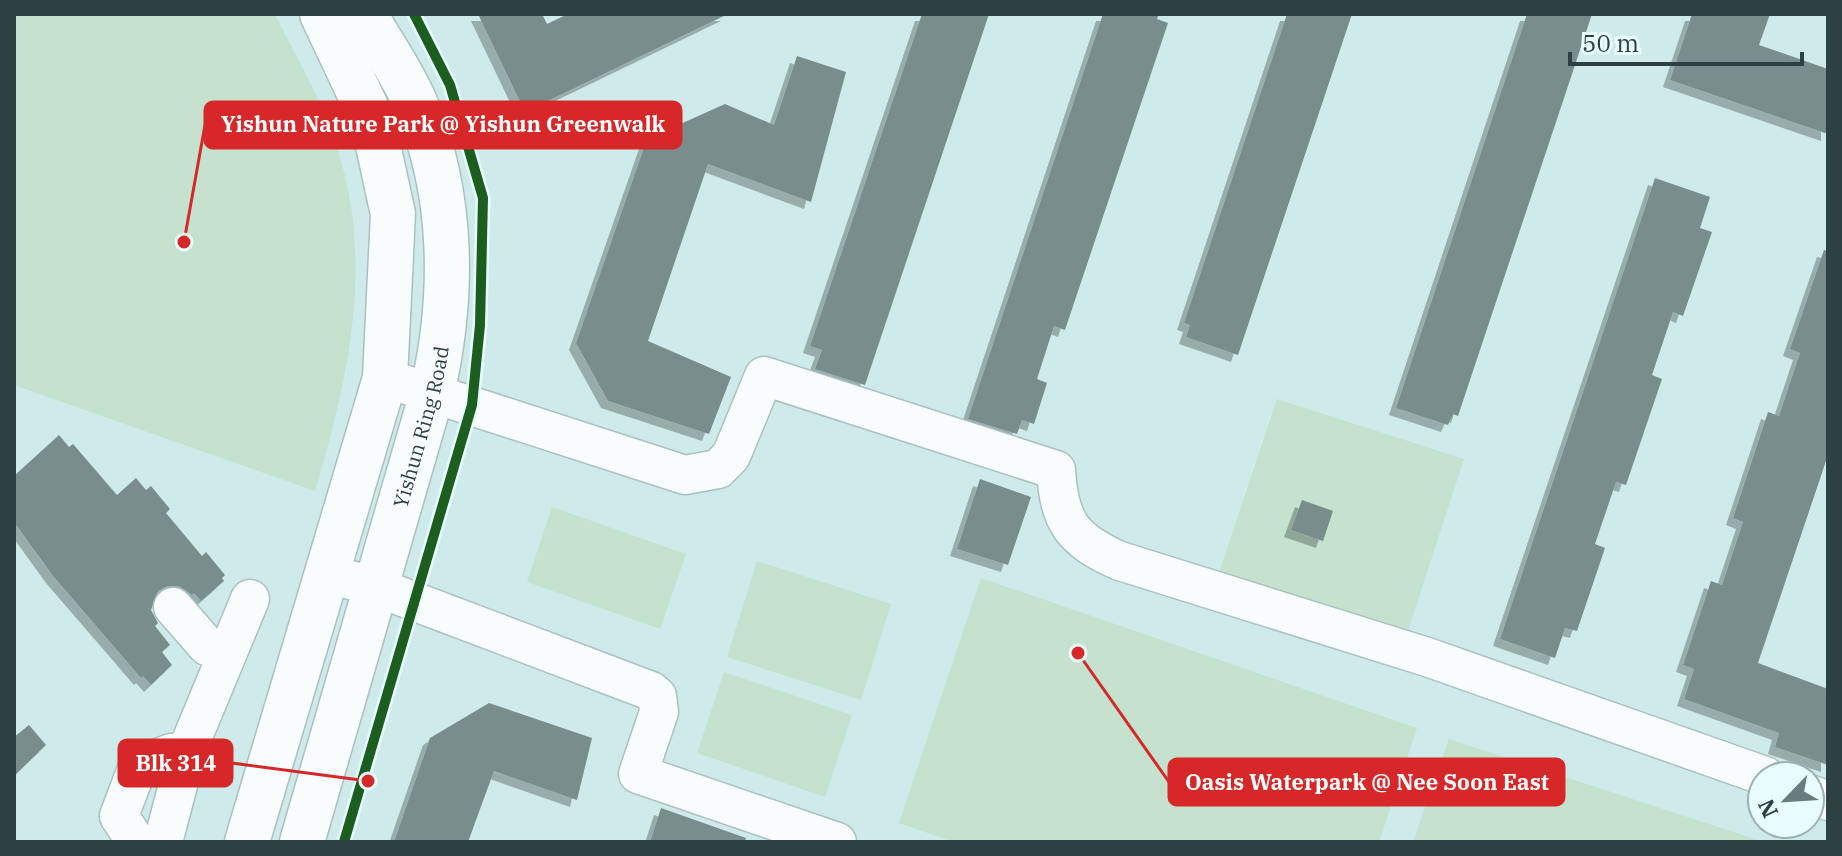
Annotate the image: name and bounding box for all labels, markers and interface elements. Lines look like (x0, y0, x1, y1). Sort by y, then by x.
scale bar (1570, 16, 1802, 66)
text: 50 m (1582, 27, 1639, 59)
callout: Yishun Nature Park @ Yishun Greenwalk (205, 102, 681, 148)
text: Yishun Nature Park @ Yishun Greenwalk (221, 109, 666, 138)
street label: Yishun Ring Road (386, 344, 454, 511)
callout: Blk 314 (119, 740, 232, 786)
text: Blk 314 (135, 748, 217, 777)
callout: Oasis Waterpark @ Nee Soon East (1169, 759, 1564, 805)
north arrow (1746, 760, 1826, 840)
text: Oasis Waterpark @ Nee Soon East (1185, 767, 1549, 796)
text: N (1751, 795, 1784, 823)

